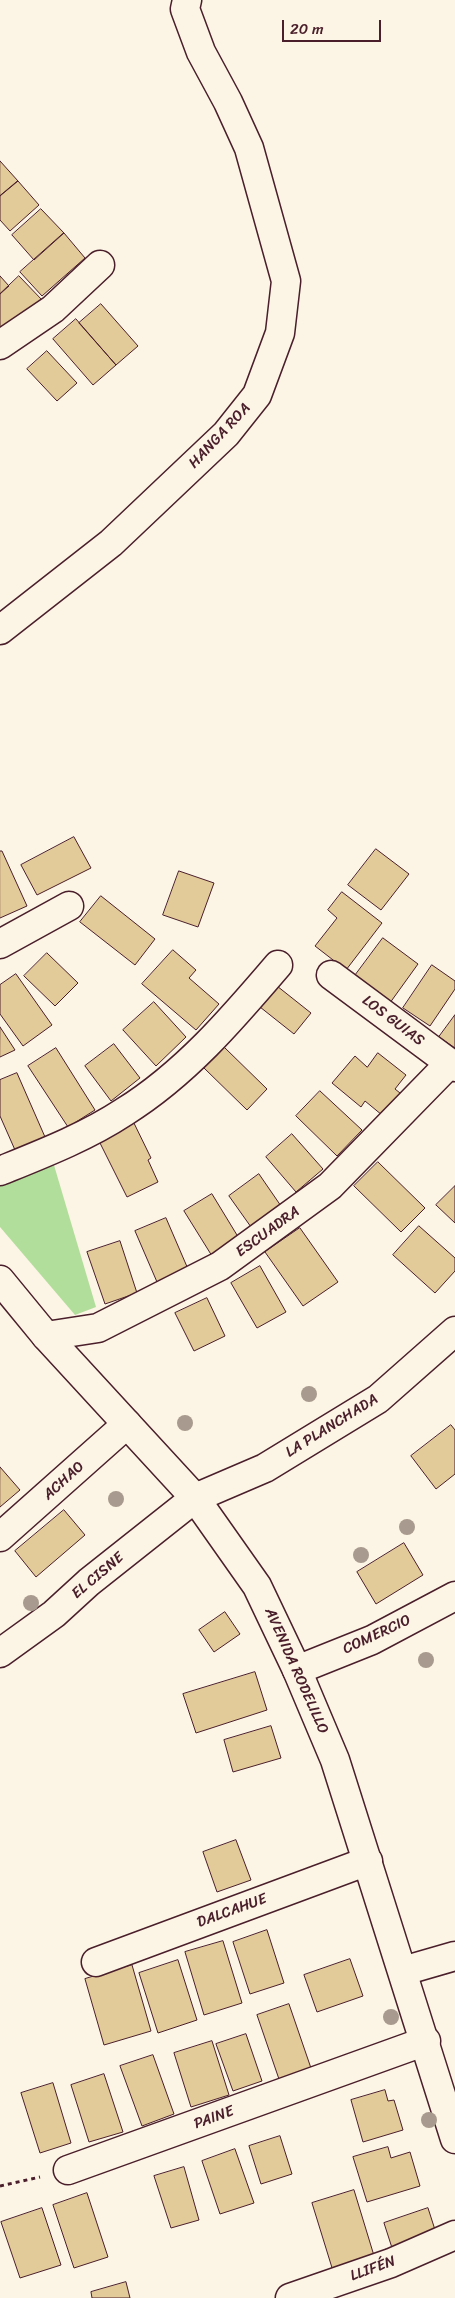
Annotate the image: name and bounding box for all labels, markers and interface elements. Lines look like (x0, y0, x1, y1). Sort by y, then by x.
scale bar (285, 10, 384, 42)
text: 20 m (290, 16, 324, 42)
street label: HANGA ROA (185, 400, 255, 472)
street label: LOS GUIAS (358, 992, 428, 1050)
street label: ESCUADRA (233, 1203, 303, 1261)
street label: LA PLANCHADA (282, 1390, 382, 1462)
street label: ACHAO (40, 1458, 88, 1504)
street label: EL CISNE (68, 1549, 128, 1603)
street label: AVENIDA RODELILLO (260, 1605, 332, 1737)
street label: COMERCIO (340, 1611, 414, 1659)
street label: DALCAHUE (195, 1890, 269, 1932)
street label: PAINE (192, 2103, 236, 2133)
street label: LLIFÉN (348, 2253, 398, 2285)

